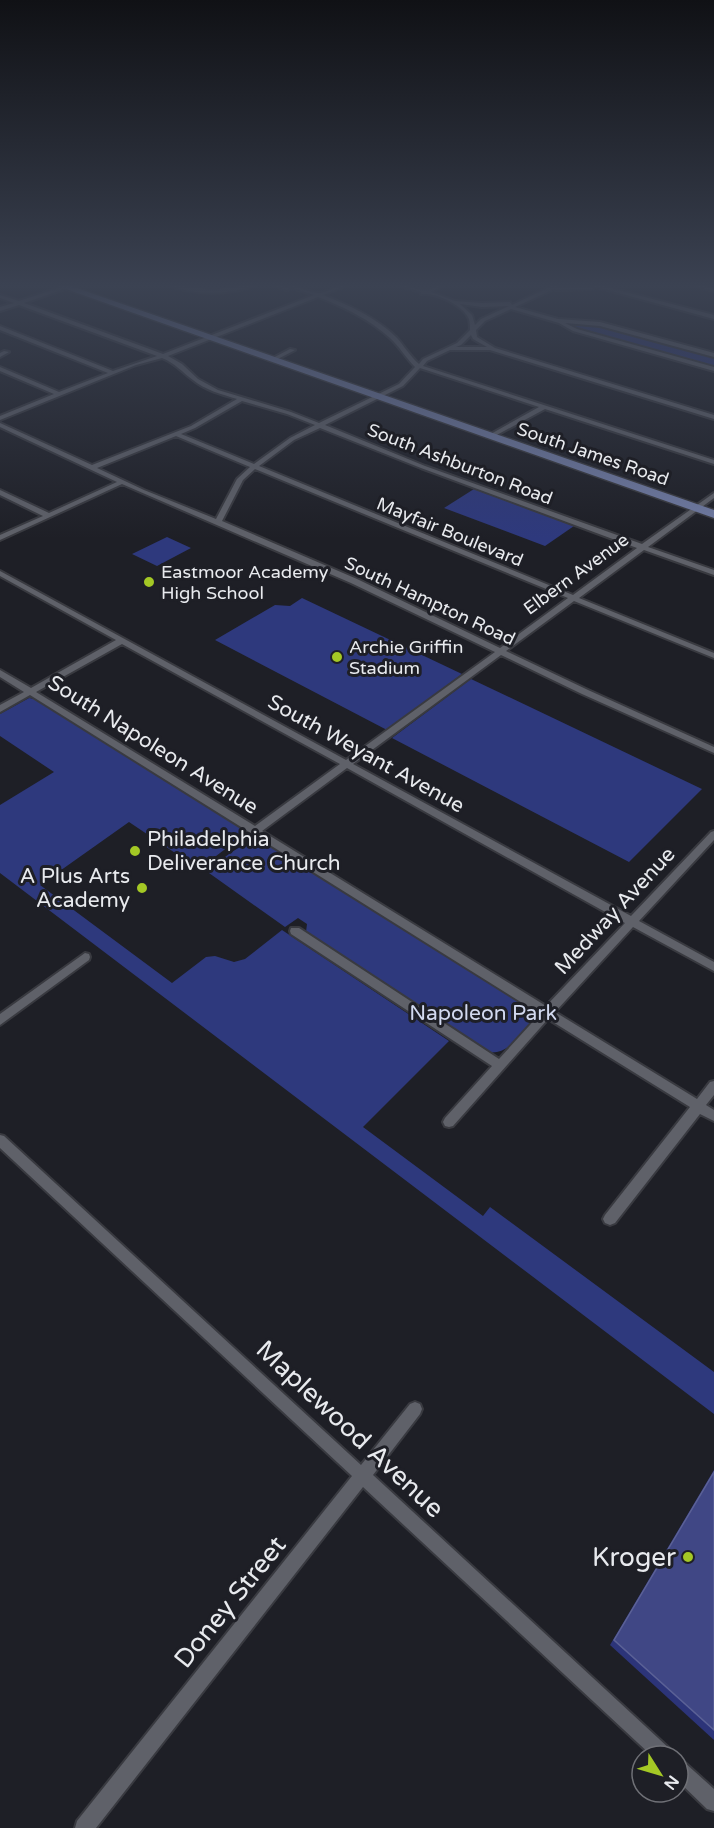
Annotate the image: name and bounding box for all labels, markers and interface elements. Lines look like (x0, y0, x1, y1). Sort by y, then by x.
street label: South James Road (514, 418, 672, 490)
street label: South Ashburton Road (364, 419, 556, 509)
street label: Mayfair Boulevard (373, 493, 527, 571)
street label: Elbern Avenue (519, 529, 633, 619)
street label: South Hampton Road (341, 552, 519, 650)
place label: Eastmoor Academy High School (161, 561, 329, 604)
marker: Eastmoor Academy High School (142, 575, 156, 589)
place label: Archie Griffin Stadium (349, 636, 463, 679)
marker: Archie Griffin Stadium (330, 650, 344, 664)
street label: South Napoleon Avenue (43, 670, 263, 820)
street label: South Weyant Avenue (263, 690, 469, 819)
place label: Philadelphia Deliverance Church (147, 827, 340, 876)
street label: Medway Avenue (550, 842, 681, 980)
marker: Philadelphia Deliverance Church (128, 844, 142, 858)
place label: A Plus Arts Academy (20, 864, 130, 913)
marker: A Plus Arts Academy (135, 881, 149, 895)
park label: Napoleon Park (409, 1001, 557, 1026)
street label: Maplewood Avenue (250, 1334, 450, 1524)
street label: Doney Street (168, 1530, 293, 1674)
place label: Kroger (592, 1542, 676, 1573)
marker: Kroger (681, 1550, 695, 1564)
north arrow (630, 1744, 690, 1804)
text: N (659, 1771, 683, 1794)

